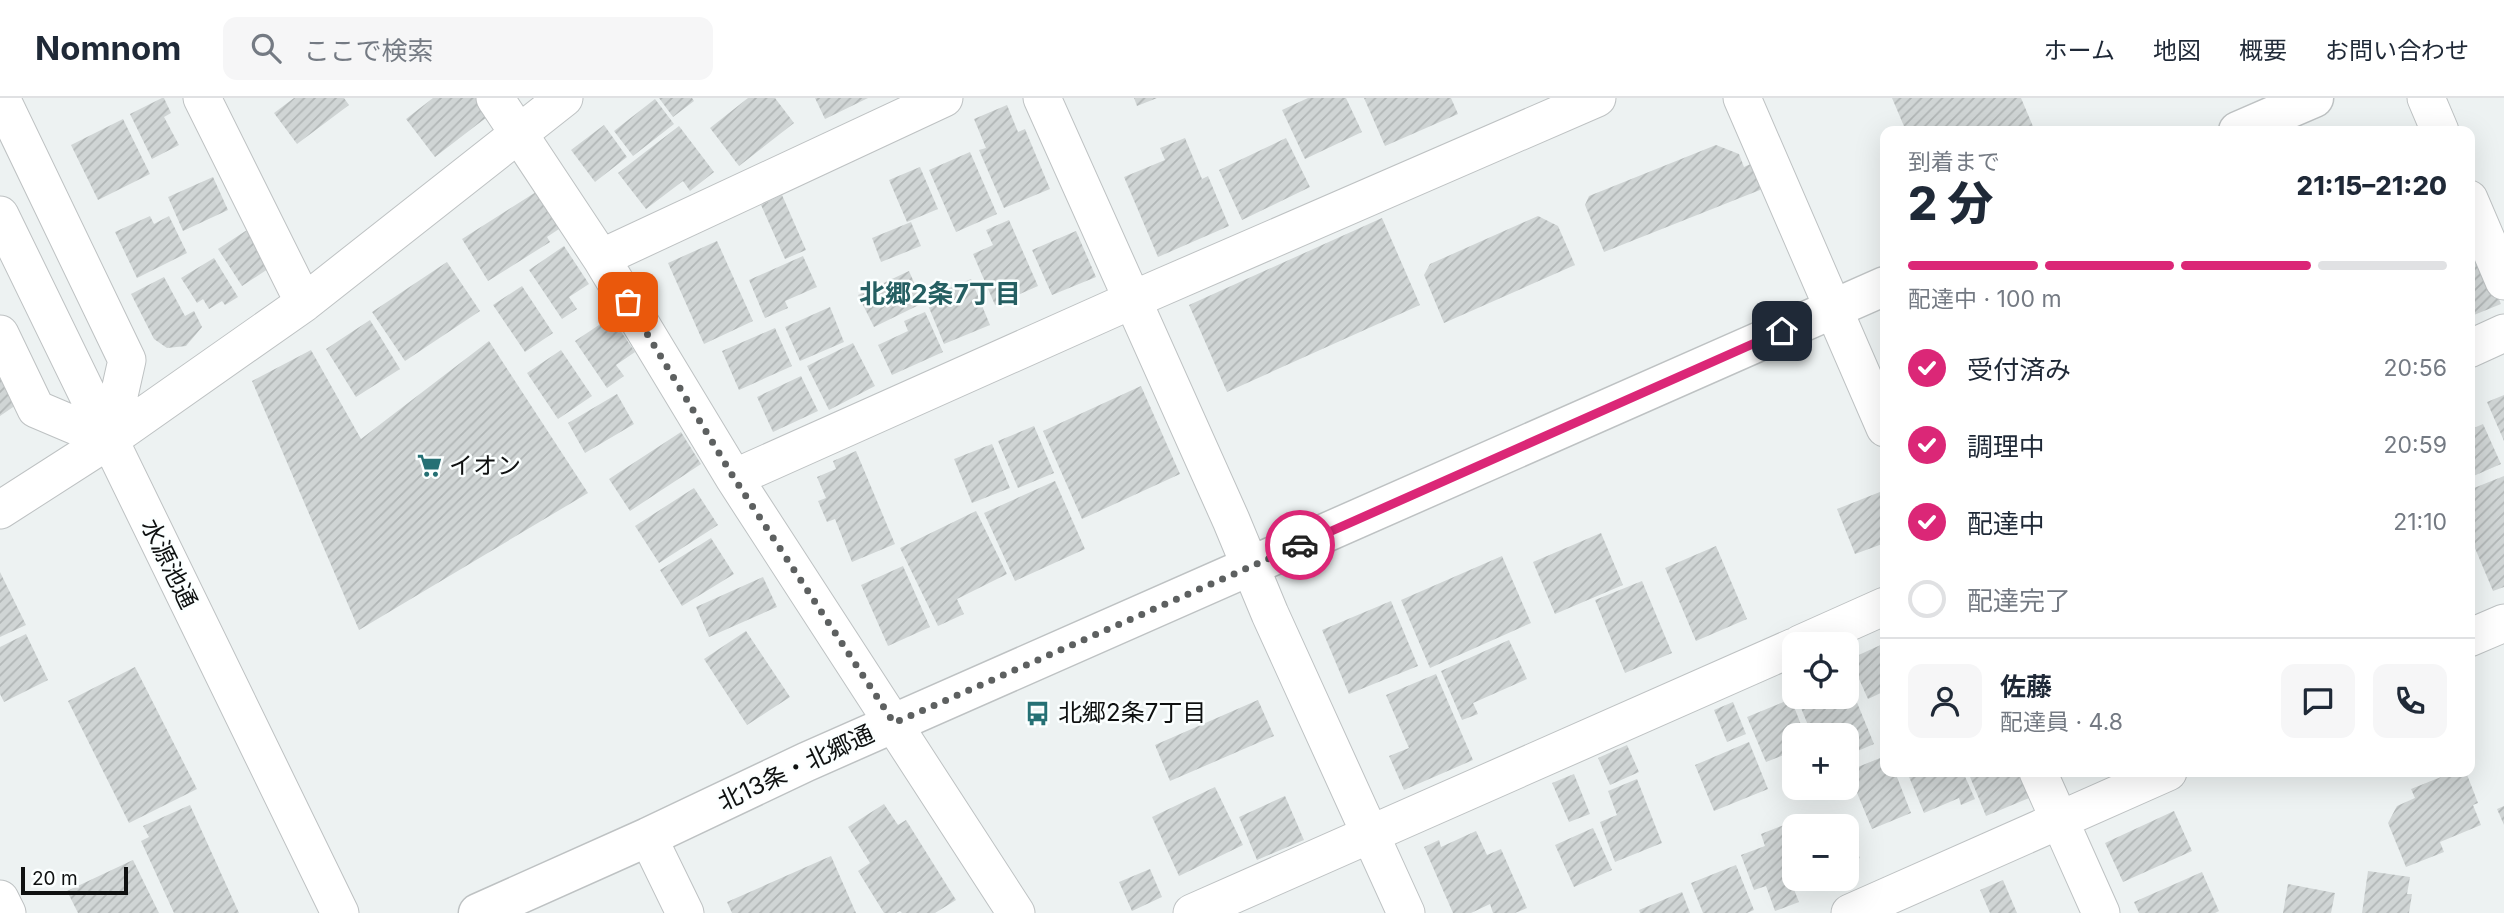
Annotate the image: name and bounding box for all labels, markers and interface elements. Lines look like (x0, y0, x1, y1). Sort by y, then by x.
search box (223, 17, 713, 80)
text: Nomnom (35, 28, 181, 68)
icon: search (247, 29, 285, 67)
text: ここで検索 (303, 35, 433, 66)
text: ホーム (2044, 36, 2115, 65)
text: 地図 (2153, 36, 2201, 65)
text: 概要 (2239, 36, 2287, 65)
text: お問い合わせ (2325, 36, 2469, 65)
text: 到着まで (1908, 148, 2000, 176)
text: 21:15–21:20 (2297, 170, 2447, 201)
text: 2 分 (1908, 175, 1993, 231)
pin (598, 272, 658, 332)
district label: 北郷2条7丁目 (859, 278, 1021, 309)
icon: bag (609, 283, 647, 321)
text: 配達中 · 100 m (1908, 285, 2062, 313)
pin (1752, 301, 1812, 361)
icon: home (1763, 312, 1801, 350)
icon: check (1908, 349, 1946, 387)
text: 受付済み (1967, 354, 2071, 385)
text: 20:56 (2384, 354, 2447, 382)
icon: check (1908, 426, 1946, 464)
text: 調理中 (1967, 431, 2045, 462)
text: 20:59 (2384, 431, 2447, 459)
place label: イオン (449, 451, 521, 480)
supermarket icon: イオン (415, 452, 443, 480)
icon: check (1908, 503, 1946, 541)
text: 配達中 (1967, 508, 2045, 539)
text: 21:10 (2393, 508, 2447, 536)
courier (1265, 510, 1335, 580)
street label: 水源池通 (135, 514, 204, 613)
icon: car (1281, 526, 1319, 564)
text: 配達完了 (1967, 585, 2071, 616)
map controls (1782, 632, 1859, 891)
button: locate (1782, 632, 1859, 709)
button: person (1908, 664, 1982, 738)
button: chat (2281, 664, 2355, 738)
button: phone (2373, 664, 2447, 738)
text: 佐藤 (2000, 671, 2052, 702)
place label: 北郷2条7丁目 (1058, 698, 1206, 727)
bus stop icon: 北郷2条7丁目 (1024, 699, 1052, 727)
text: 配達員 · 4.8 (2000, 708, 2123, 736)
street label: 北13条・北郷通 (713, 719, 878, 816)
button: + (1782, 723, 1859, 800)
button: − (1782, 814, 1859, 891)
scale bar (21, 864, 128, 896)
text: 20 m (32, 867, 78, 890)

